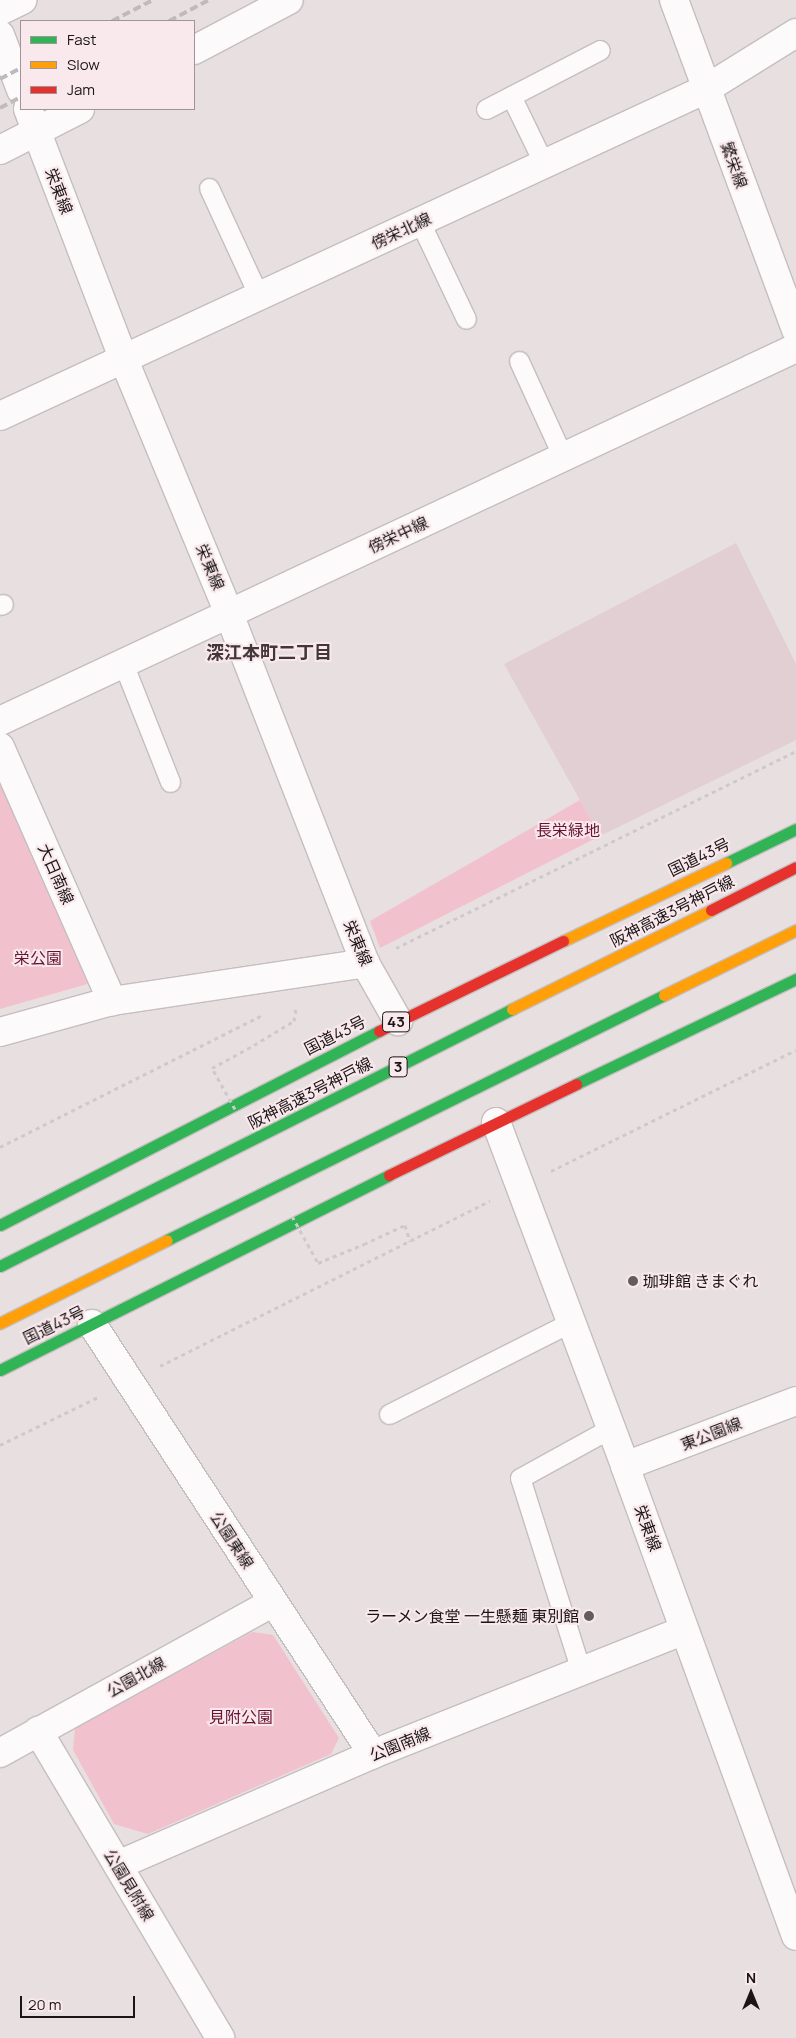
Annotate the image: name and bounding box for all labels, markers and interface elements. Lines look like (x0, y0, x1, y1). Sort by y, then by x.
legend (20, 20, 195, 110)
text: Fast (67, 29, 96, 50)
text: Slow (67, 54, 100, 75)
text: Jam (67, 79, 95, 100)
street label: 繁栄線 (717, 139, 751, 191)
street label: 栄東線 (41, 165, 77, 217)
street label: 傍栄北線 (368, 209, 434, 253)
street label: 傍栄中線 (365, 513, 431, 557)
street label: 栄東線 (192, 541, 228, 593)
district label: 深江本町二丁目 (206, 641, 332, 663)
park label: 長栄緑地 (536, 820, 600, 840)
street label: 国道43号 (665, 834, 733, 880)
street label: 大日南線 (34, 841, 78, 907)
street label: 阪神高速3号神戸線 (607, 871, 737, 951)
street label: 栄東線 (340, 917, 376, 969)
park label: 栄公園 (14, 948, 62, 968)
road number: 43 (381, 1010, 411, 1034)
street label: 国道43号 (301, 1011, 369, 1059)
street label: 阪神高速3号神戸線 (245, 1053, 375, 1133)
road number: 3 (388, 1054, 408, 1080)
place label: 珈琲館 きまぐれ (643, 1271, 758, 1291)
marker: 珈琲館 きまぐれ (627, 1275, 639, 1287)
street label: 国道43号 (20, 1302, 88, 1348)
street label: 東公園線 (678, 1414, 744, 1454)
street label: 栄東線 (631, 1502, 665, 1554)
street label: 公園東線 (207, 1508, 257, 1572)
place label: ラーメン食堂 一生懸麺 東別館 (365, 1606, 579, 1626)
marker: ラーメン食堂 一生懸麺 東別館 (583, 1610, 595, 1622)
street label: 公園北線 (103, 1653, 169, 1701)
park label: 見附公園 (209, 1707, 273, 1727)
street label: 公園南線 (367, 1723, 433, 1765)
street label: 公園見附線 (100, 1846, 158, 1924)
north arrow (726, 1968, 776, 2018)
text: N (746, 1968, 756, 1987)
scale bar (22, 1986, 138, 2018)
text: 20 m (28, 1994, 61, 2015)

